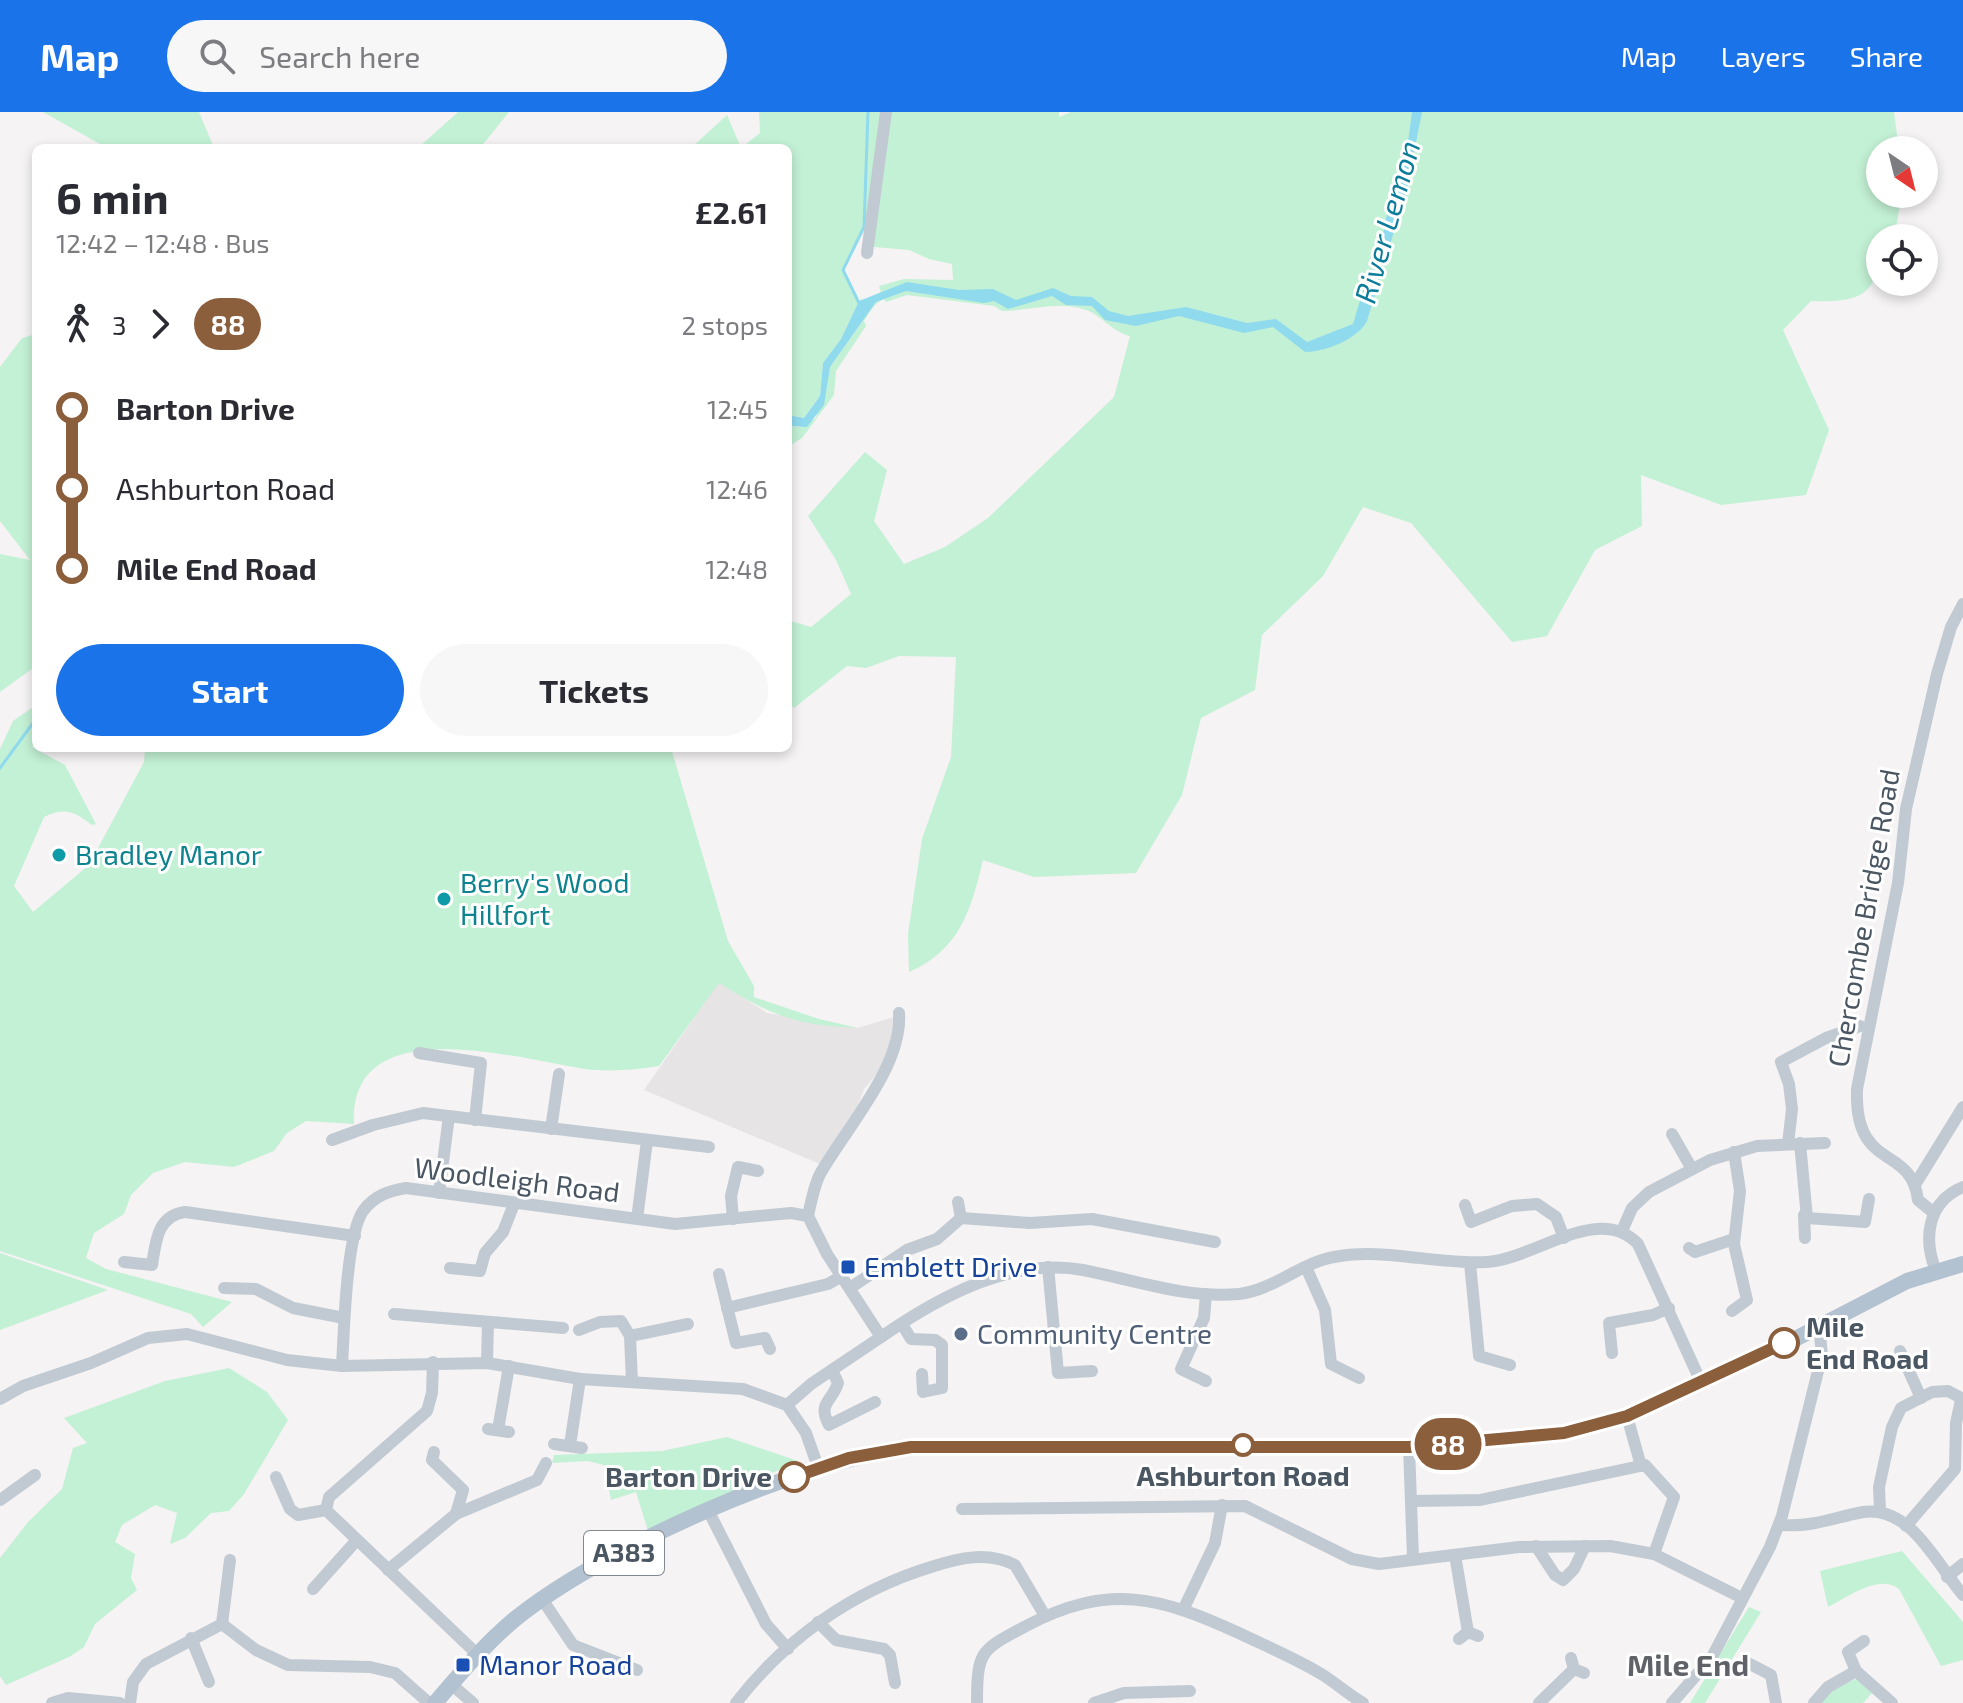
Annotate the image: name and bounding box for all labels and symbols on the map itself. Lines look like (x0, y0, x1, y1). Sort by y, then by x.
water label: River Lemon (1346, 136, 1426, 307)
north arrow (1866, 136, 1938, 208)
street label: Chercombe Bridge Road (1820, 766, 1906, 1070)
place label: Bradley Manor (75, 837, 262, 871)
marker: Bradley Manor (50, 846, 68, 864)
place label: Berry's Wood Hillfort (460, 865, 630, 931)
marker: Berry's Wood Hillfort (435, 890, 453, 908)
street label: Woodleigh Road (412, 1150, 622, 1208)
place label: Emblett Drive (864, 1249, 1038, 1283)
marker: Emblett Drive (839, 1258, 857, 1276)
place label: Mile End Road (1806, 1309, 1929, 1375)
place label: Community Centre (977, 1316, 1212, 1350)
marker: Community Centre (952, 1325, 970, 1343)
marker: Mile End Road (1769, 1328, 1799, 1358)
line badge: 88 (1412, 1418, 1484, 1470)
marker: Ashburton Road (1232, 1434, 1254, 1456)
place label: Ashburton Road (1136, 1458, 1350, 1492)
place label: Barton Drive (605, 1459, 772, 1493)
marker: Barton Drive (779, 1462, 809, 1492)
road number: A383 (584, 1531, 664, 1575)
district label: Mile End (1627, 1646, 1749, 1682)
place label: Manor Road (479, 1647, 632, 1681)
marker: Manor Road (454, 1656, 472, 1674)

